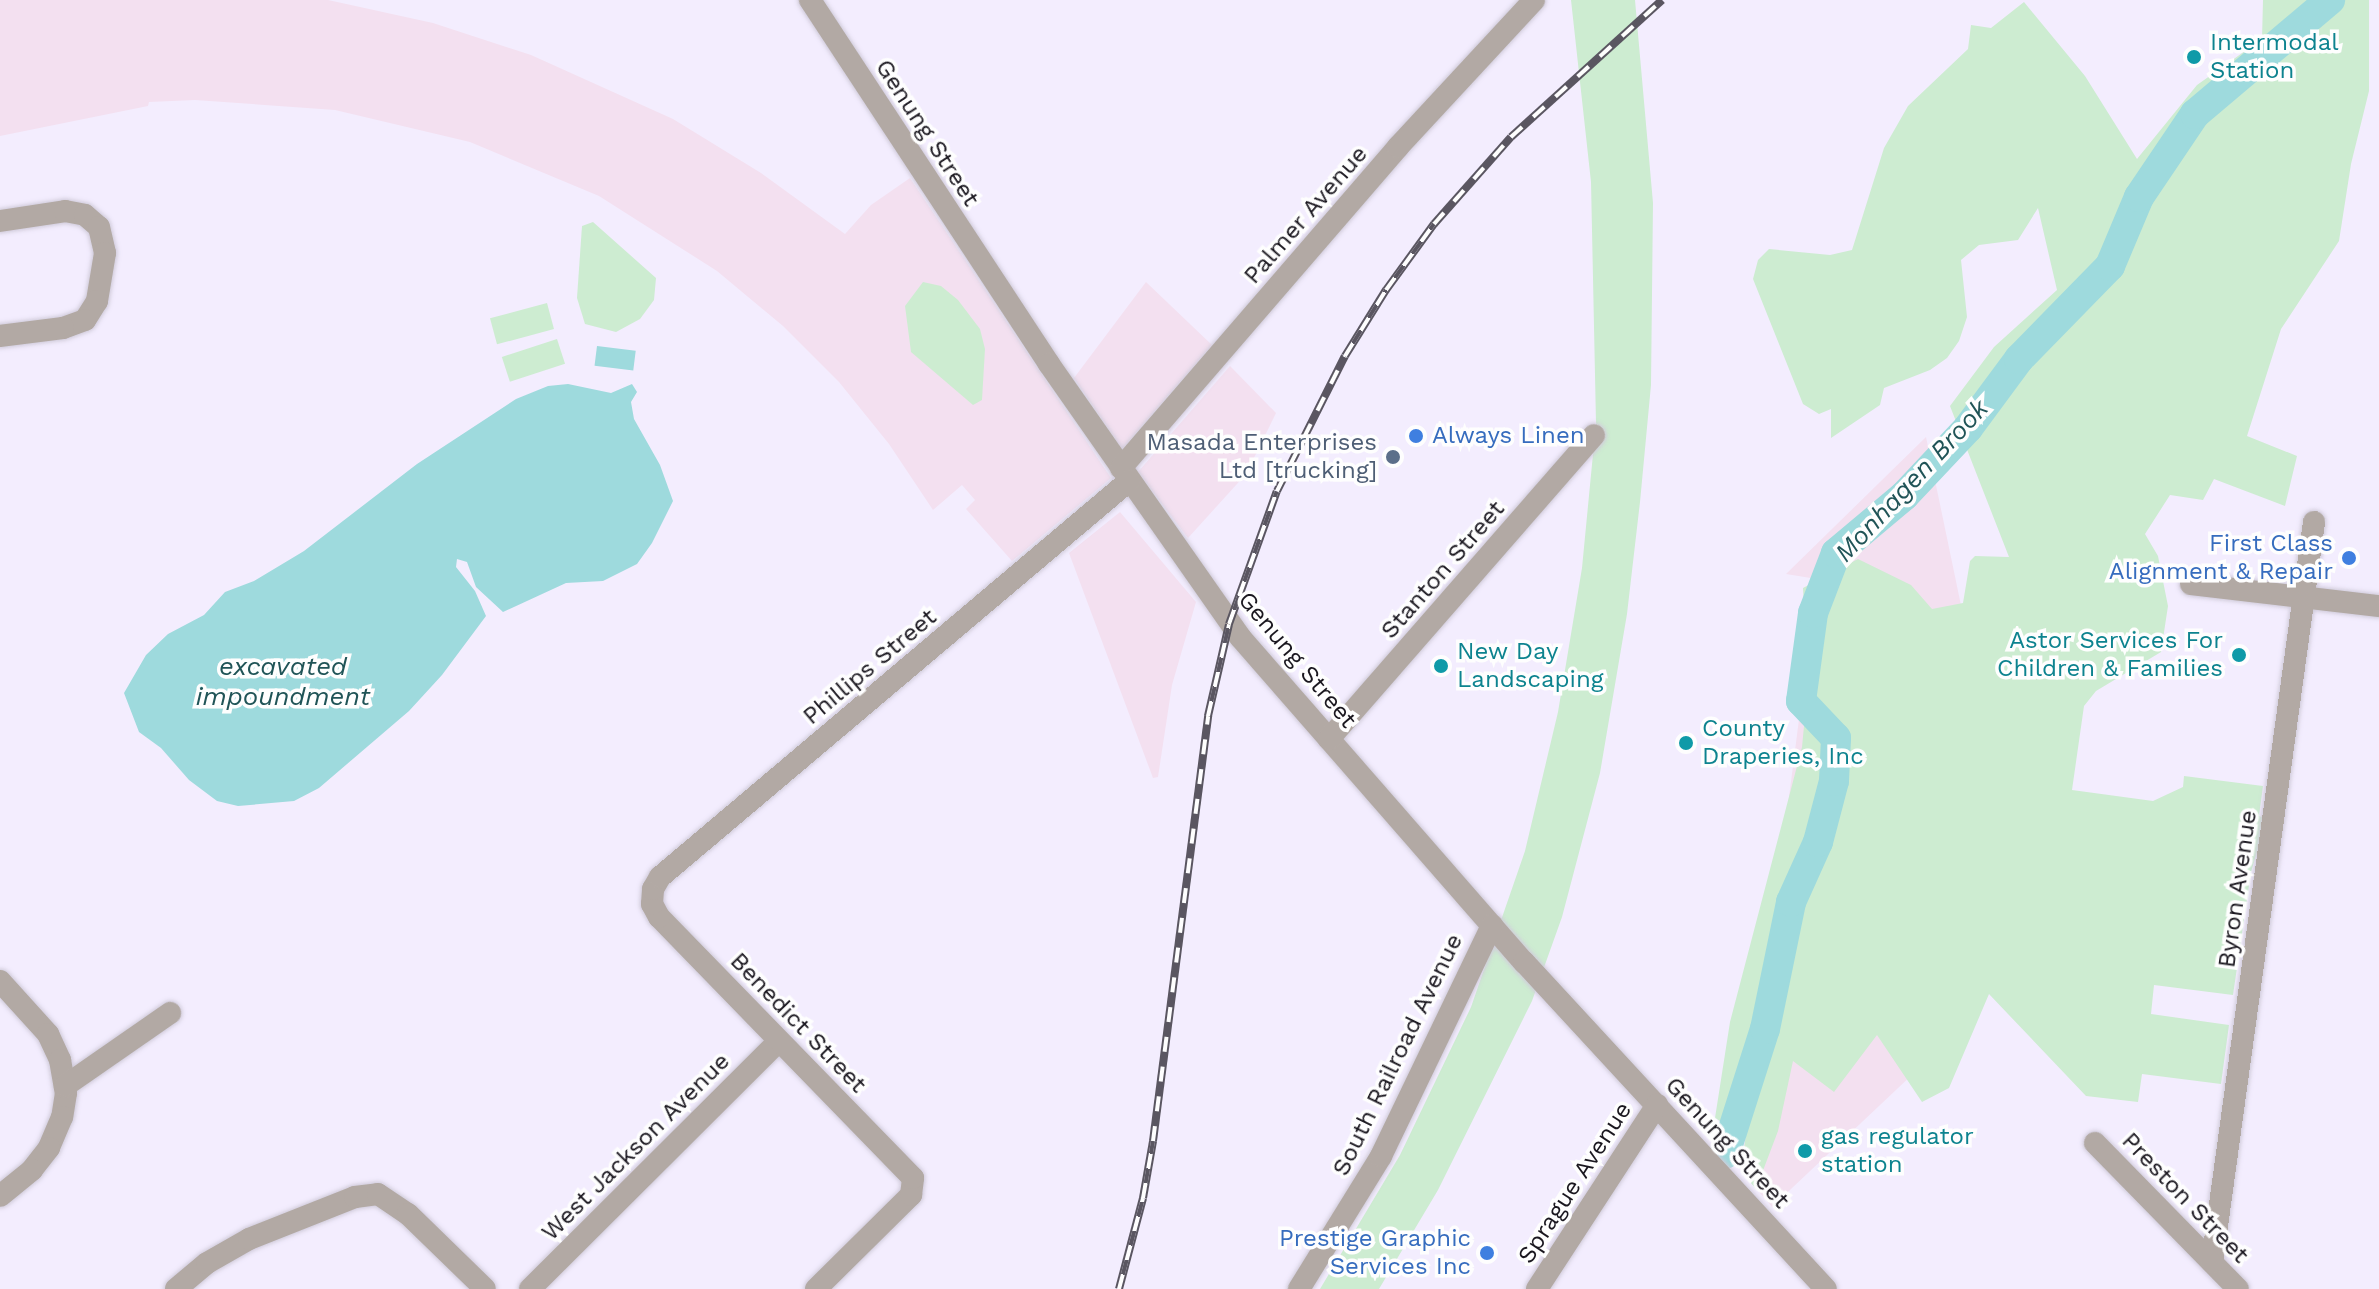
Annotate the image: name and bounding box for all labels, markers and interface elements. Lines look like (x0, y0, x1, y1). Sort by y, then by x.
place label: Intermodal Station (2210, 29, 2339, 85)
marker: Intermodal Station (2185, 48, 2203, 66)
street label: Genung Street (869, 54, 985, 212)
street label: Palmer Avenue (1238, 139, 1374, 291)
water label: Monhagen Brook (1829, 393, 1995, 569)
place label: Always Linen (1432, 422, 1585, 450)
marker: Always Linen (1407, 427, 1425, 445)
place label: Masada Enterprises Ltd [trucking] (1146, 429, 1377, 485)
marker: Masada Enterprises Ltd [trucking] (1384, 448, 1402, 466)
street label: Stanton Street (1375, 495, 1511, 645)
place label: First Class Alignment & Repair (2109, 530, 2333, 586)
marker: First Class Alignment & Repair (2340, 549, 2358, 567)
street label: Genung Street (1232, 586, 1362, 734)
street label: Phillips Street (798, 603, 942, 731)
place label: Astor Services For Children & Families (1997, 627, 2223, 683)
place label: New Day Landscaping (1457, 638, 1604, 694)
marker: Astor Services For Children & Families (2230, 646, 2248, 664)
water label: excavated impoundment (196, 651, 370, 712)
marker: New Day Landscaping (1432, 657, 1450, 675)
place label: County Draperies, Inc (1702, 715, 1864, 771)
marker: County Draperies, Inc (1677, 734, 1695, 752)
street label: Byron Avenue (2213, 808, 2263, 970)
street label: South Railroad Avenue (1327, 929, 1469, 1181)
street label: Benedict Street (724, 947, 872, 1099)
street label: West Jackson Avenue (535, 1046, 737, 1248)
street label: Genung Street (1659, 1071, 1795, 1215)
street label: Sprague Avenue (1512, 1096, 1638, 1270)
place label: gas regulator station (1821, 1123, 1974, 1179)
street label: Preston Street (2115, 1127, 2255, 1269)
marker: gas regulator station (1796, 1142, 1814, 1160)
place label: Prestige Graphic Services Inc (1279, 1225, 1471, 1281)
marker: Prestige Graphic Services Inc (1478, 1244, 1496, 1262)

